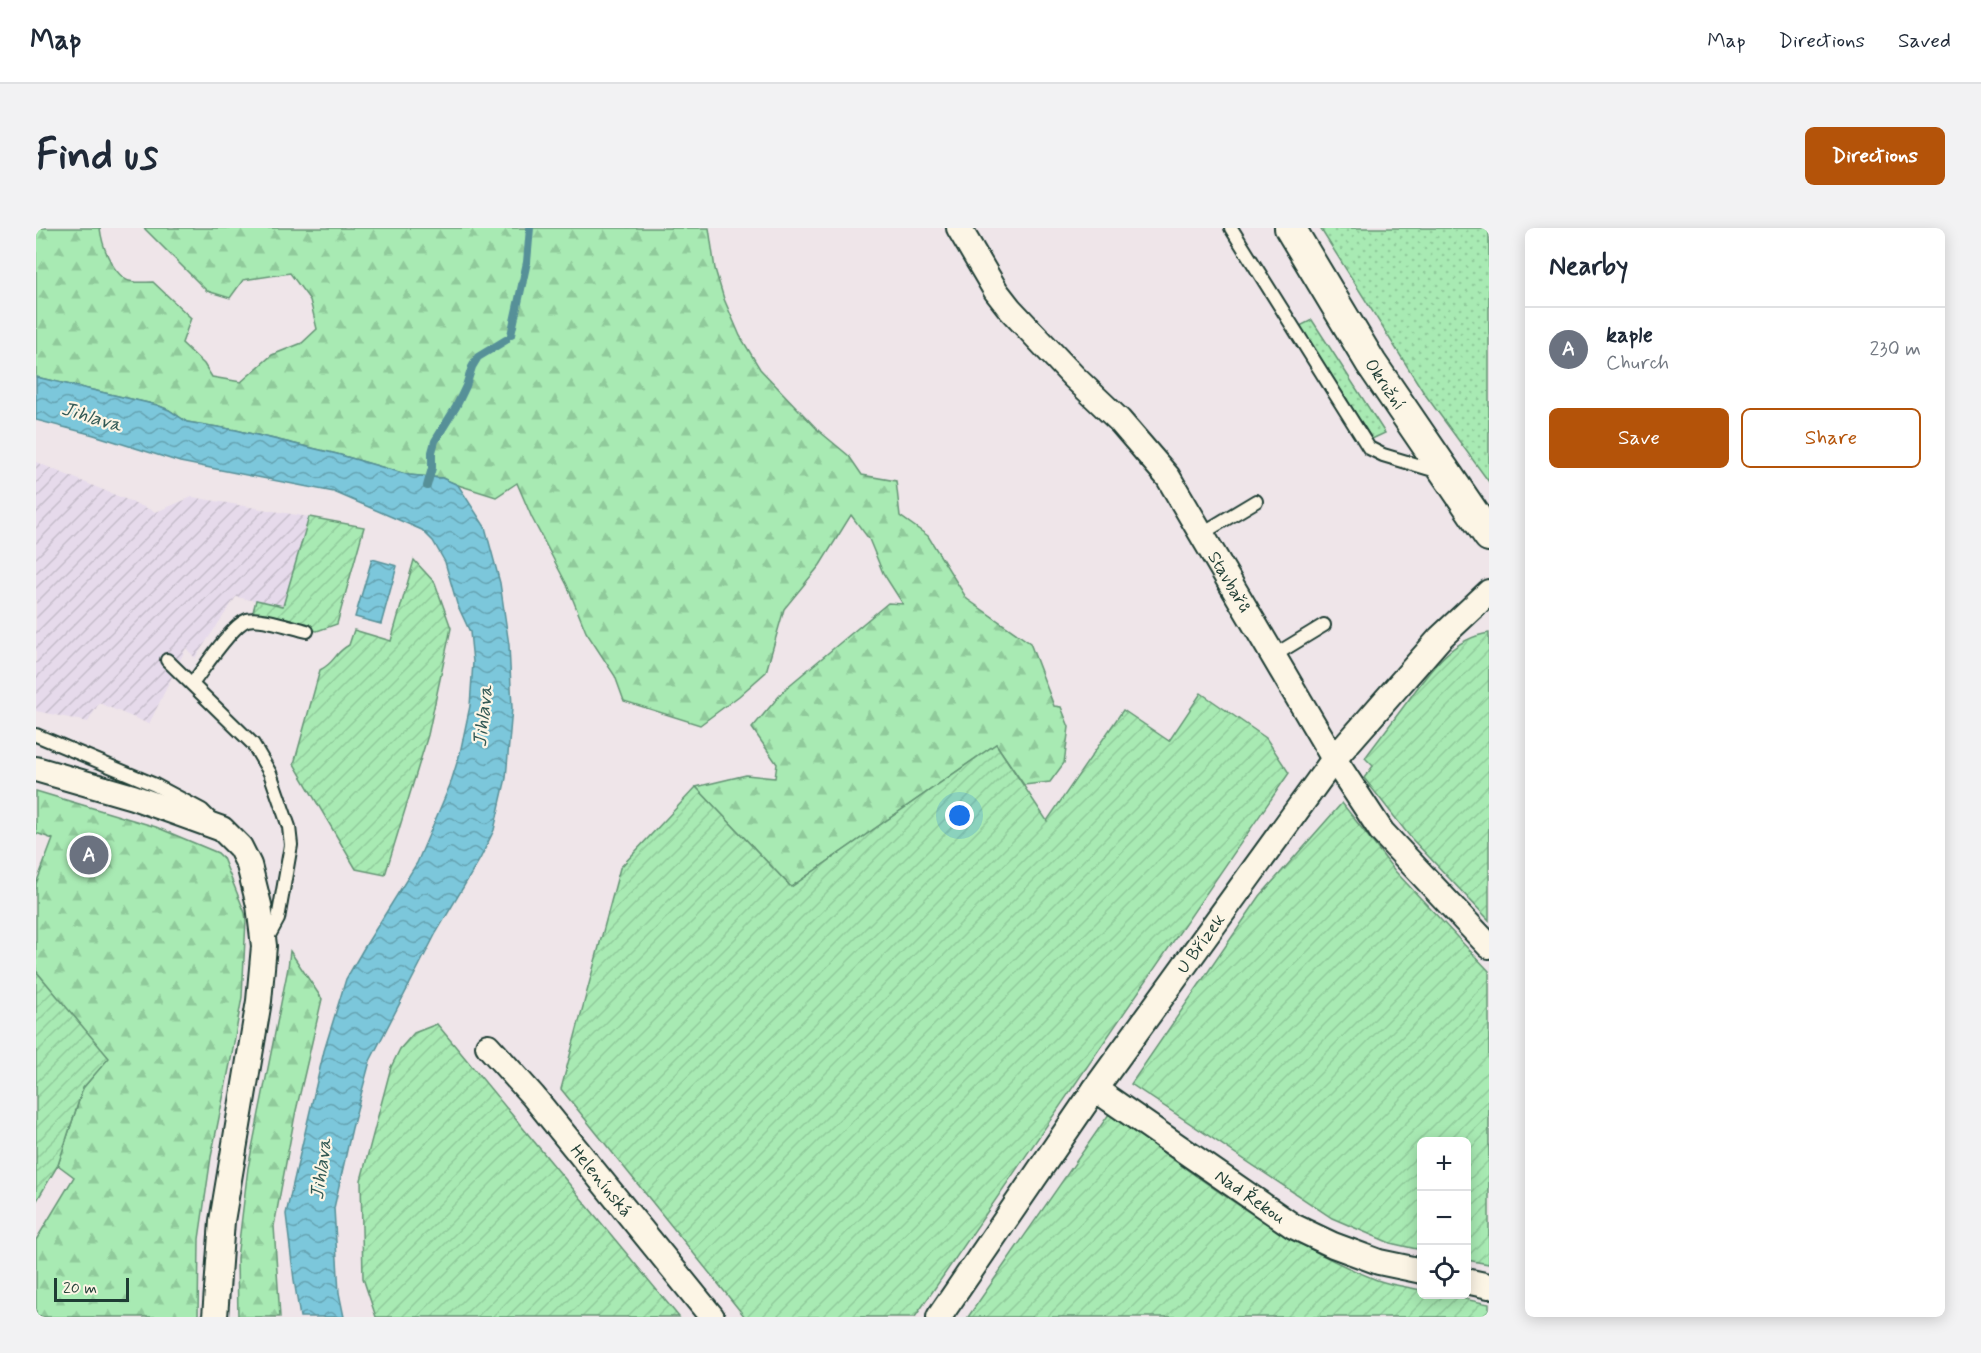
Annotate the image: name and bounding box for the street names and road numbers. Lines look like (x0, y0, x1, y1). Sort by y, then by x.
street label: Okružní (1358, 354, 1411, 415)
street label: Stavbařů (1201, 547, 1256, 617)
street label: U Břízek (1171, 909, 1231, 979)
street label: Helenínská (564, 1140, 637, 1222)
street label: Nad Řekou (1210, 1164, 1290, 1230)

